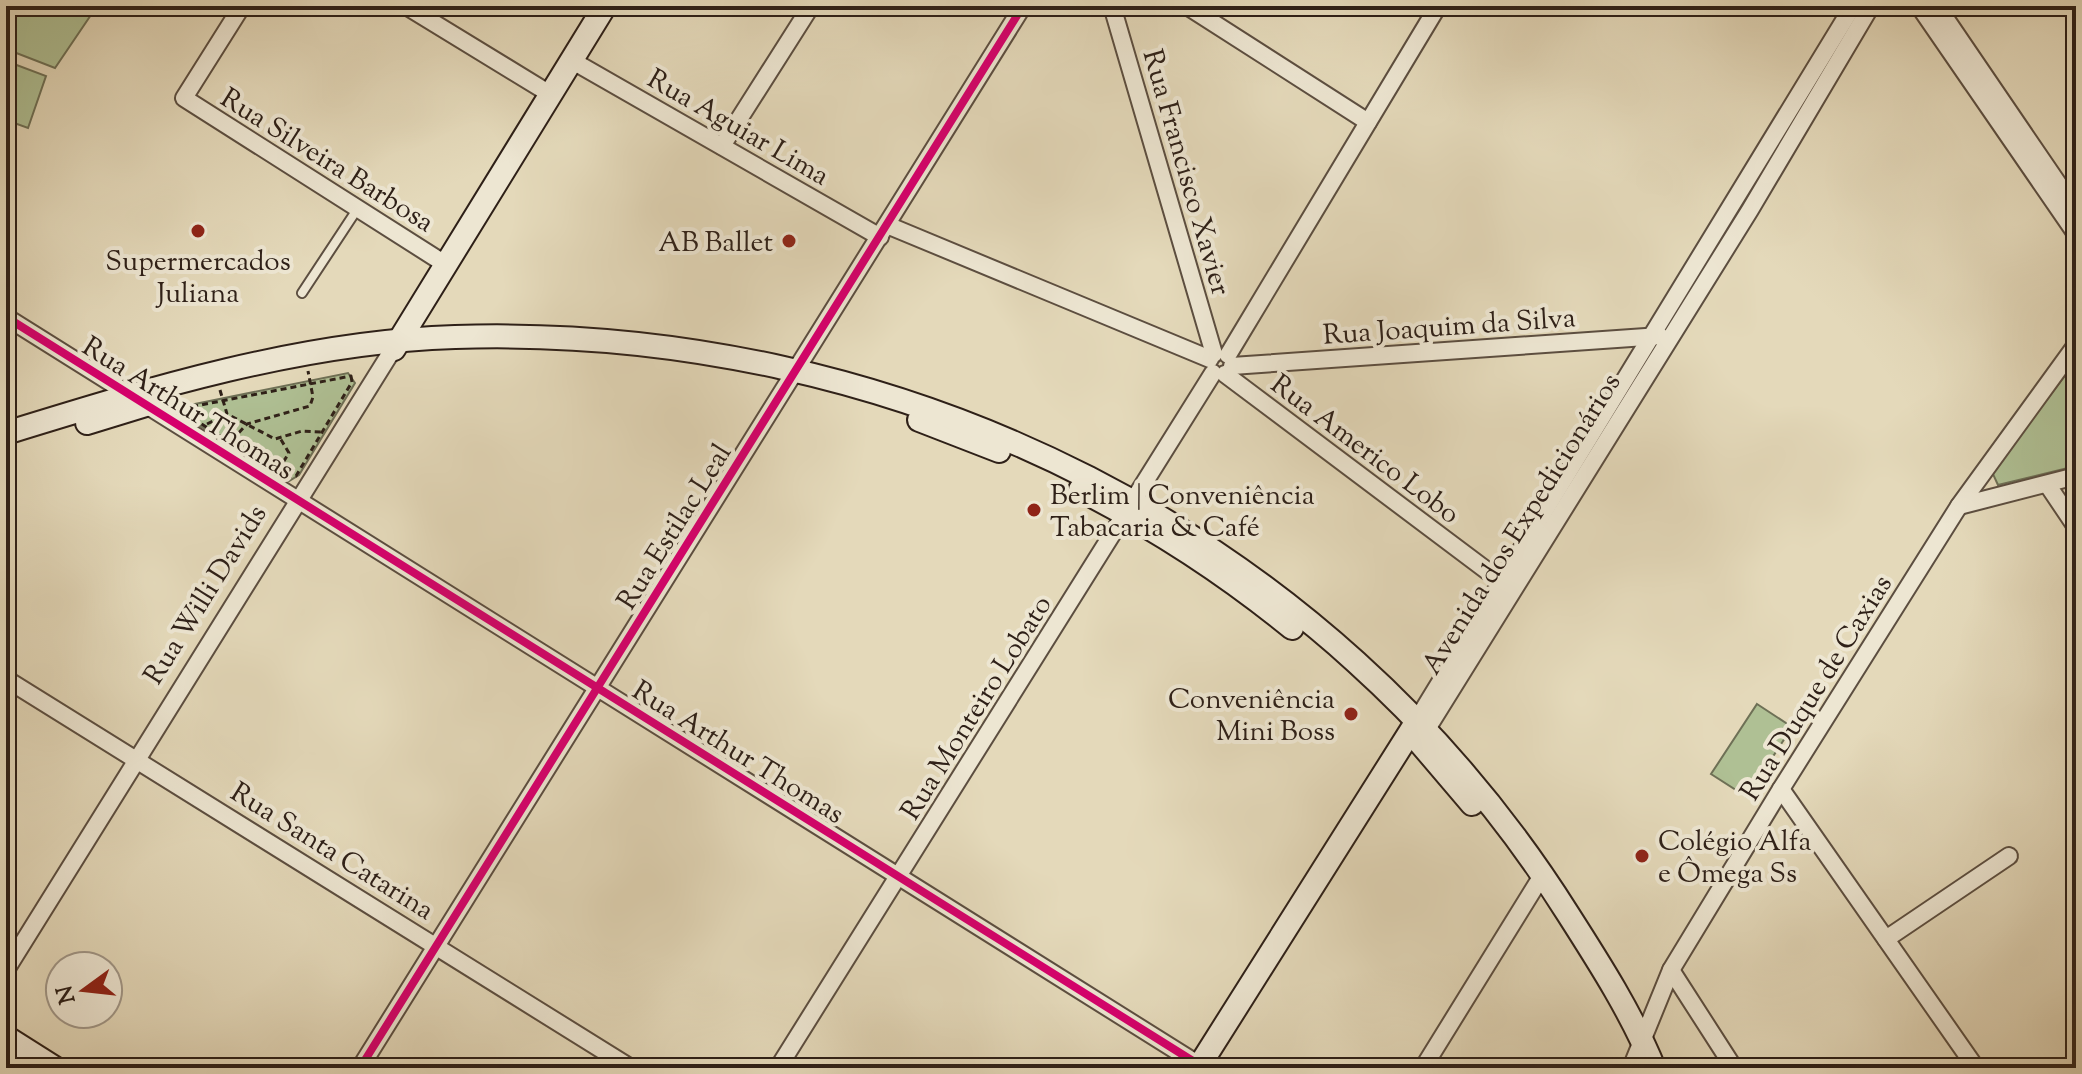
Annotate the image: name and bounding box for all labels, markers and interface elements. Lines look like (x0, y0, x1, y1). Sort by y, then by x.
street label: Rua Francisco Xavier (1131, 45, 1240, 301)
street label: Rua Aguiar Lima (639, 60, 836, 197)
street label: Rua Silveira Barbosa (212, 80, 441, 244)
marker: Supermercados Juliana (189, 222, 207, 240)
place label: AB Ballet (658, 224, 773, 264)
marker: AB Ballet (780, 232, 798, 250)
place label: Supermercados Juliana (105, 243, 291, 315)
street label: Rua Joaquim da Silva (1322, 299, 1577, 357)
street label: Rua Arthur Thomas (74, 328, 301, 491)
street label: Rua Americo Lobo (1261, 366, 1467, 535)
street label: Avenida dos Expedicionários (1413, 366, 1632, 683)
street label: Rua Estilac Leal (608, 437, 743, 618)
place label: Berlim | Conveniência Tabacaria & Café (1050, 477, 1315, 549)
street label: Rua Willi Davids (135, 498, 278, 693)
marker: Berlim | Conveniência Tabacaria & Café (1025, 501, 1043, 519)
street label: Rua Duque de Caxias (1732, 568, 1903, 809)
street label: Rua Monteiro Lobato (892, 589, 1063, 829)
street label: Rua Arthur Thomas (624, 672, 851, 835)
place label: Conveniência Mini Boss (1168, 681, 1335, 753)
marker: Conveniência Mini Boss (1342, 705, 1360, 723)
street label: Rua Santa Catarina (222, 774, 441, 931)
place label: Colégio Alfa e Ômega Ss (1658, 823, 1812, 895)
marker: Colégio Alfa e Ômega Ss (1633, 847, 1651, 865)
north arrow (44, 950, 124, 1030)
text: N (50, 981, 85, 1007)

